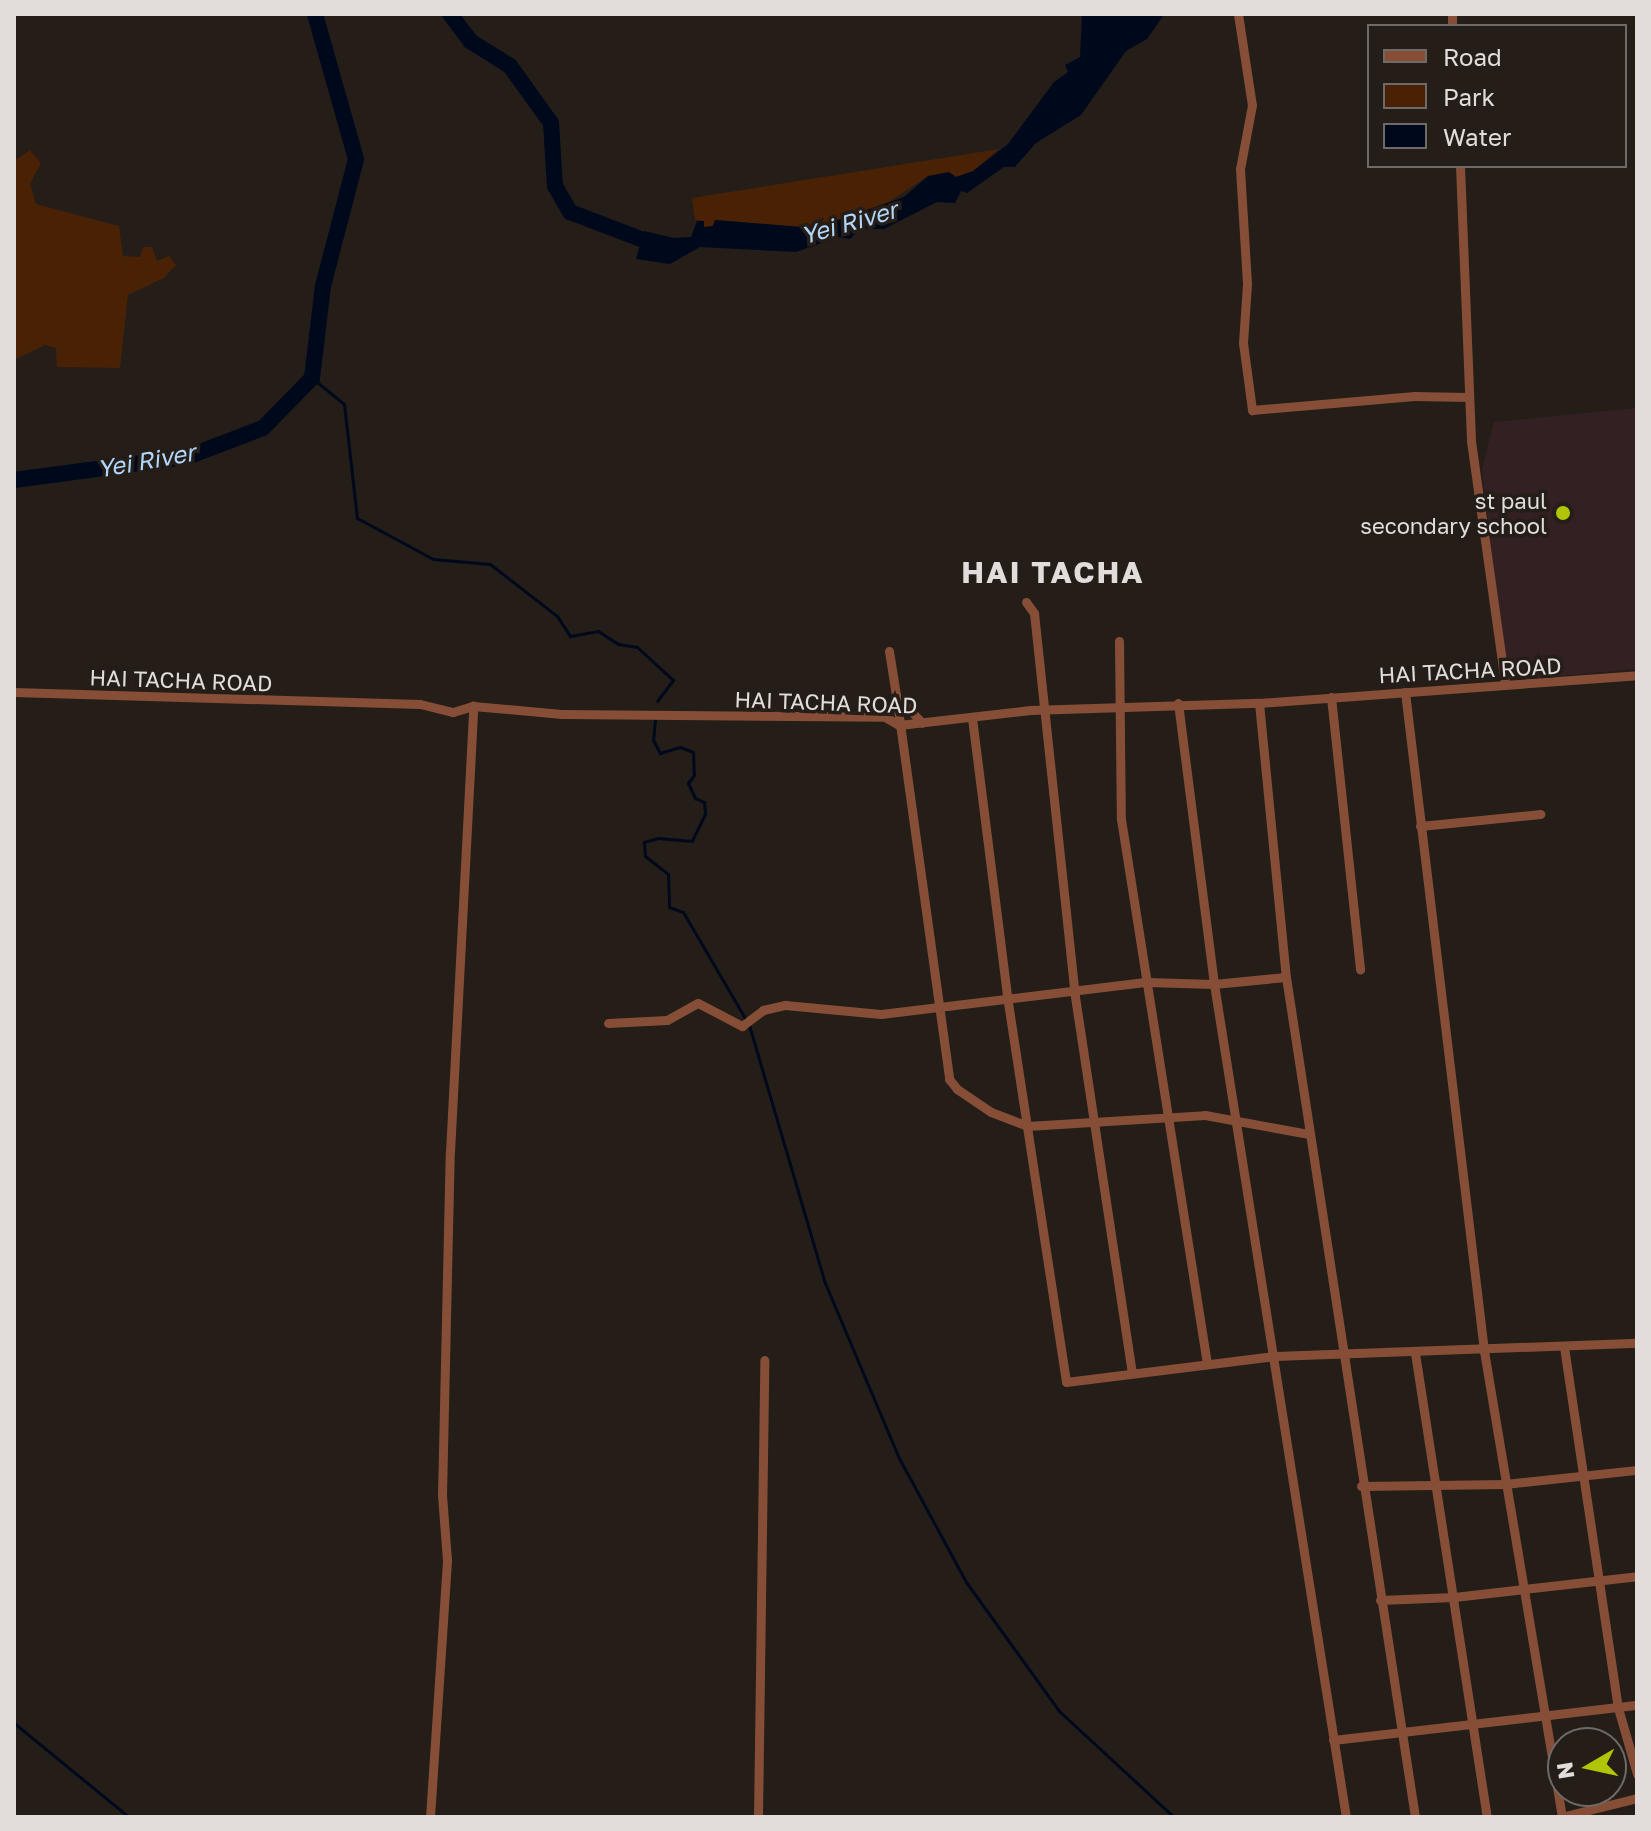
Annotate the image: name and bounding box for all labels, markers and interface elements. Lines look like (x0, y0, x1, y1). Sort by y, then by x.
legend (1367, 24, 1627, 168)
text: Road (1443, 42, 1502, 71)
text: Park (1443, 82, 1495, 111)
text: Water (1443, 122, 1511, 151)
water label: Yei River (798, 195, 900, 249)
water label: Yei River (95, 437, 197, 483)
place label: st paul secondary school (1360, 487, 1547, 538)
marker: st paul secondary school (1554, 504, 1572, 522)
district label: HAI TACHA (961, 554, 1145, 590)
street label: HAI TACHA ROAD (1378, 652, 1562, 688)
street label: HAI TACHA ROAD (89, 664, 273, 696)
street label: HAI TACHA ROAD (734, 686, 918, 718)
north arrow (1547, 1727, 1627, 1807)
text: N (1550, 1760, 1579, 1781)

